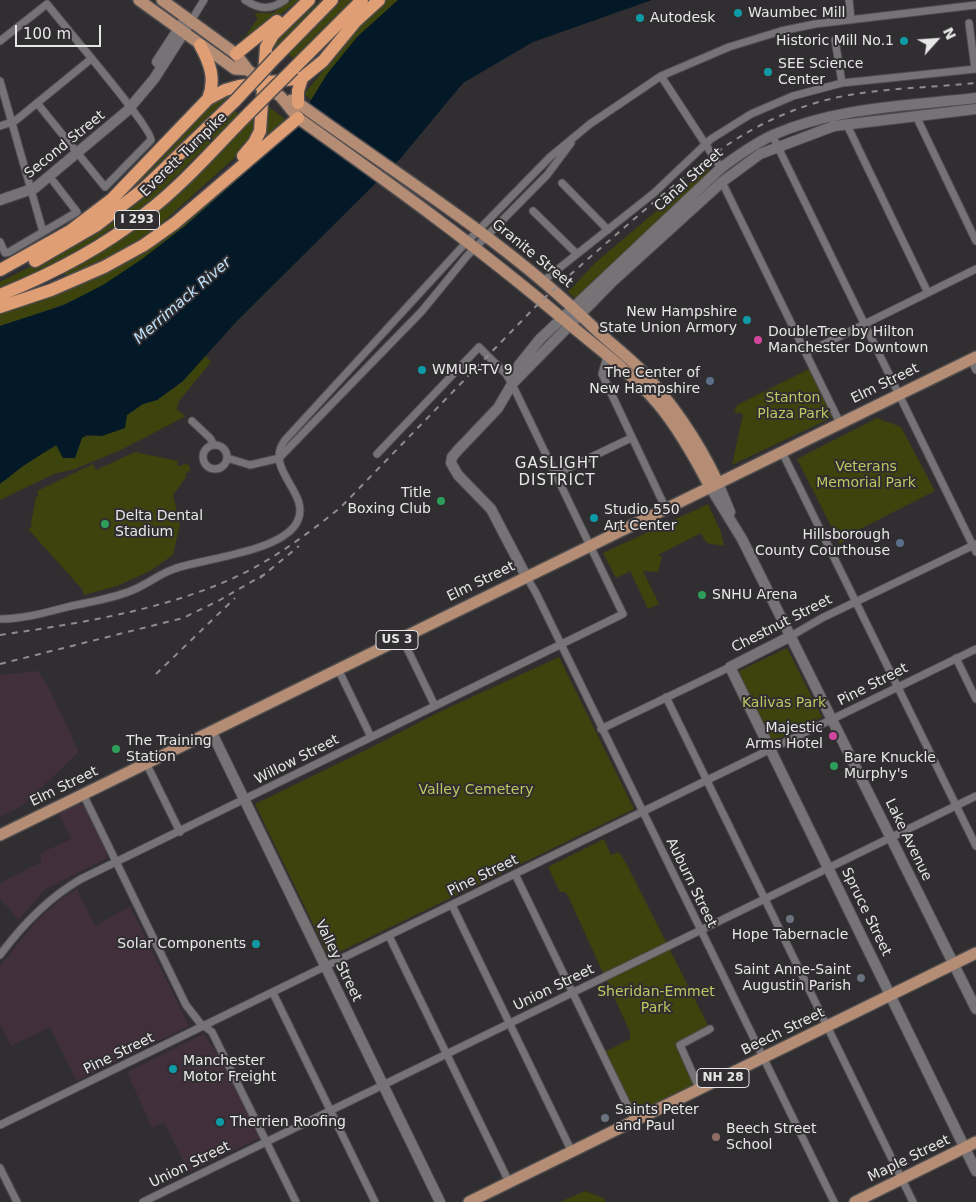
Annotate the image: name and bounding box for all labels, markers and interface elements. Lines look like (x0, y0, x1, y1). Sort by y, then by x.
place label: Waumbec Mill (748, 5, 845, 21)
marker: Waumbec Mill (732, 7, 744, 19)
place label: Autodesk (650, 10, 715, 26)
marker: Autodesk (634, 12, 646, 24)
scale bar (18, 15, 104, 47)
north arrow (911, 15, 961, 65)
text: 100 m (23, 25, 71, 43)
text: N (940, 25, 959, 42)
place label: Historic Mill No.1 (776, 33, 894, 49)
marker: Historic Mill No.1 (898, 35, 910, 47)
place label: SEE Science Center (778, 56, 863, 88)
marker: SEE Science Center (762, 66, 774, 78)
street label: Second Street (21, 107, 109, 183)
street label: Everett Turnpike (137, 109, 231, 201)
street label: Canal Street (651, 145, 727, 215)
road number: I 293 (114, 210, 160, 230)
street label: Granite Street (488, 216, 576, 292)
water label: Merrimack River (131, 254, 235, 348)
place label: New Hampshire State Union Armory (599, 304, 737, 336)
marker: New Hampshire State Union Armory (741, 314, 753, 326)
place label: DoubleTree by Hilton Manchester Downtown (768, 324, 928, 357)
marker: DoubleTree by Hilton Manchester Downtown (752, 334, 764, 346)
street label: Elm Street (848, 360, 922, 408)
place label: WMUR-TV 9 (432, 362, 513, 378)
marker: WMUR-TV 9 (416, 364, 428, 376)
place label: The Center of New Hampshire (589, 365, 700, 398)
marker: The Center of New Hampshire (704, 375, 716, 387)
park label: Stanton Plaza Park (757, 390, 829, 422)
district label: GASLIGHT DISTRICT (514, 455, 600, 490)
park label: Veterans Memorial Park (816, 459, 916, 492)
place label: Title Boxing Club (347, 485, 431, 518)
marker: Title Boxing Club (435, 495, 447, 507)
place label: Studio 550 Art Center (604, 502, 680, 534)
place label: Delta Dental Stadium (115, 508, 203, 540)
marker: Studio 550 Art Center (588, 512, 600, 524)
marker: Delta Dental Stadium (99, 518, 111, 530)
place label: Hillsborough County Courthouse (755, 527, 890, 560)
marker: Hillsborough County Courthouse (894, 537, 906, 549)
street label: Elm Street (444, 558, 518, 606)
place label: SNHU Arena (712, 587, 798, 603)
marker: SNHU Arena (696, 589, 708, 601)
street label: Chestnut Street (729, 591, 835, 657)
road number: US 3 (376, 630, 418, 650)
street label: Pine Street (835, 660, 911, 710)
park label: Kalivas Park (742, 695, 826, 711)
place label: Majestic Arms Hotel (745, 720, 823, 752)
marker: Majestic Arms Hotel (827, 730, 839, 742)
street label: Willow Street (252, 732, 342, 788)
place label: The Training Station (126, 733, 212, 766)
marker: The Training Station (110, 743, 122, 755)
place label: Bare Knuckle Murphy's (844, 750, 936, 782)
marker: Bare Knuckle Murphy's (828, 760, 840, 772)
street label: Elm Street (27, 763, 101, 811)
park label: Valley Cemetery (419, 782, 533, 798)
street label: Lake Avenue (881, 796, 935, 884)
street label: Auburn Street (662, 835, 720, 931)
street label: Pine Street (445, 852, 521, 900)
street label: Spruce Street (837, 865, 895, 959)
marker: Hope Tabernacle (784, 913, 796, 925)
street label: Valley Street (311, 917, 365, 1005)
place label: Hope Tabernacle (732, 927, 848, 943)
place label: Solar Components (117, 936, 246, 952)
marker: Solar Components (250, 938, 262, 950)
street label: Union Street (511, 961, 597, 1015)
place label: Saint Anne-Saint Augustin Parish (734, 962, 851, 994)
marker: Saint Anne-Saint Augustin Parish (855, 972, 867, 984)
park label: Sheridan-Emmet Park (597, 984, 715, 1016)
street label: Beech Street (739, 1005, 827, 1059)
street label: Pine Street (81, 1030, 157, 1078)
place label: Manchester Motor Freight (183, 1053, 276, 1086)
marker: Manchester Motor Freight (167, 1063, 179, 1075)
road number: NH 28 (697, 1068, 749, 1088)
place label: Saints Peter and Paul (615, 1102, 699, 1134)
marker: Saints Peter and Paul (599, 1112, 611, 1124)
place label: Therrien Roofing (230, 1114, 346, 1130)
marker: Therrien Roofing (214, 1116, 226, 1128)
place label: Beech Street School (726, 1121, 816, 1154)
marker: Beech Street School (710, 1131, 722, 1143)
street label: Maple Street (865, 1132, 953, 1186)
street label: Union Street (147, 1138, 233, 1192)

